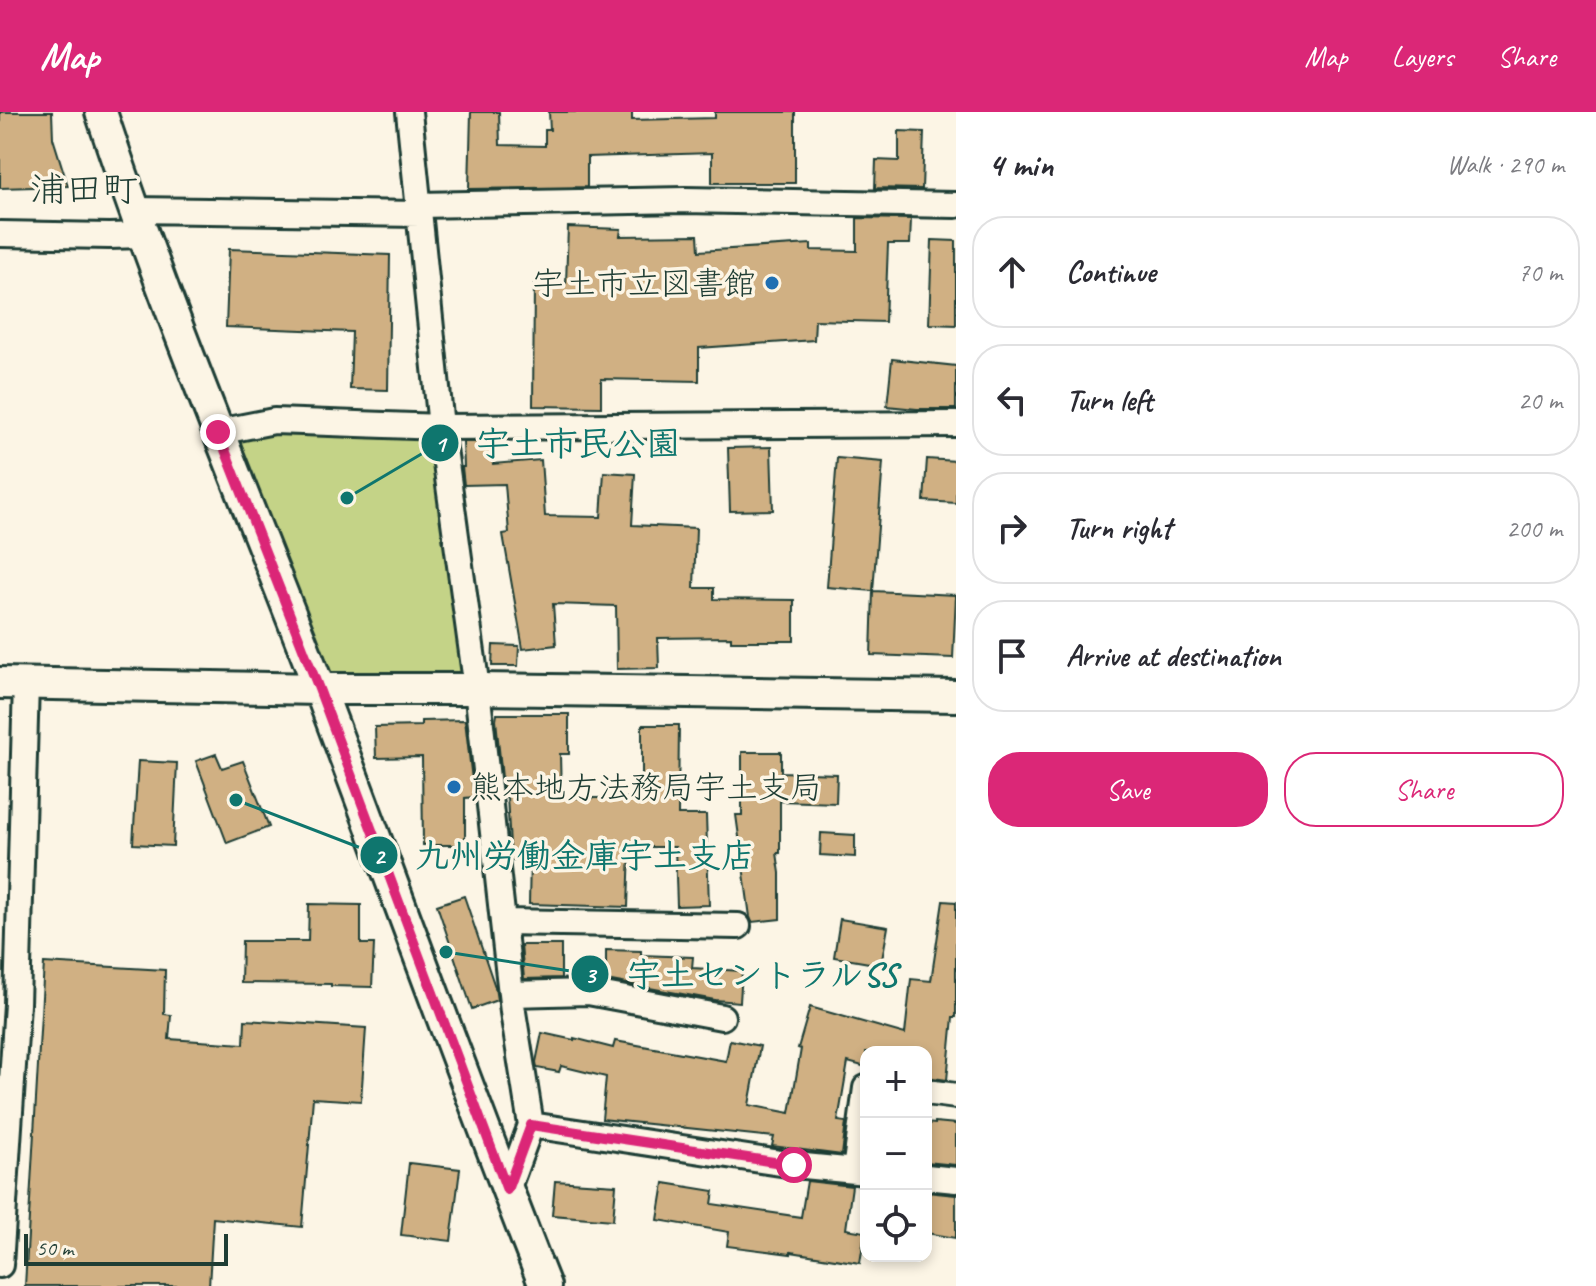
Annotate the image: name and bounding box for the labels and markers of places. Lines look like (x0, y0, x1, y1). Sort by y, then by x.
place label: 宇土市立図書館 (532, 263, 756, 304)
marker: 宇土市立図書館 (763, 274, 781, 292)
callout: 宇土市民公園 (420, 414, 696, 472)
place label: 熊本地方法務局宇土支局 (470, 767, 822, 808)
marker: 熊本地方法務局宇土支局 (445, 778, 463, 796)
callout: 九州労働金庫宇土支店 (359, 826, 771, 884)
callout: 宇土セントラルSS (570, 945, 914, 1003)

